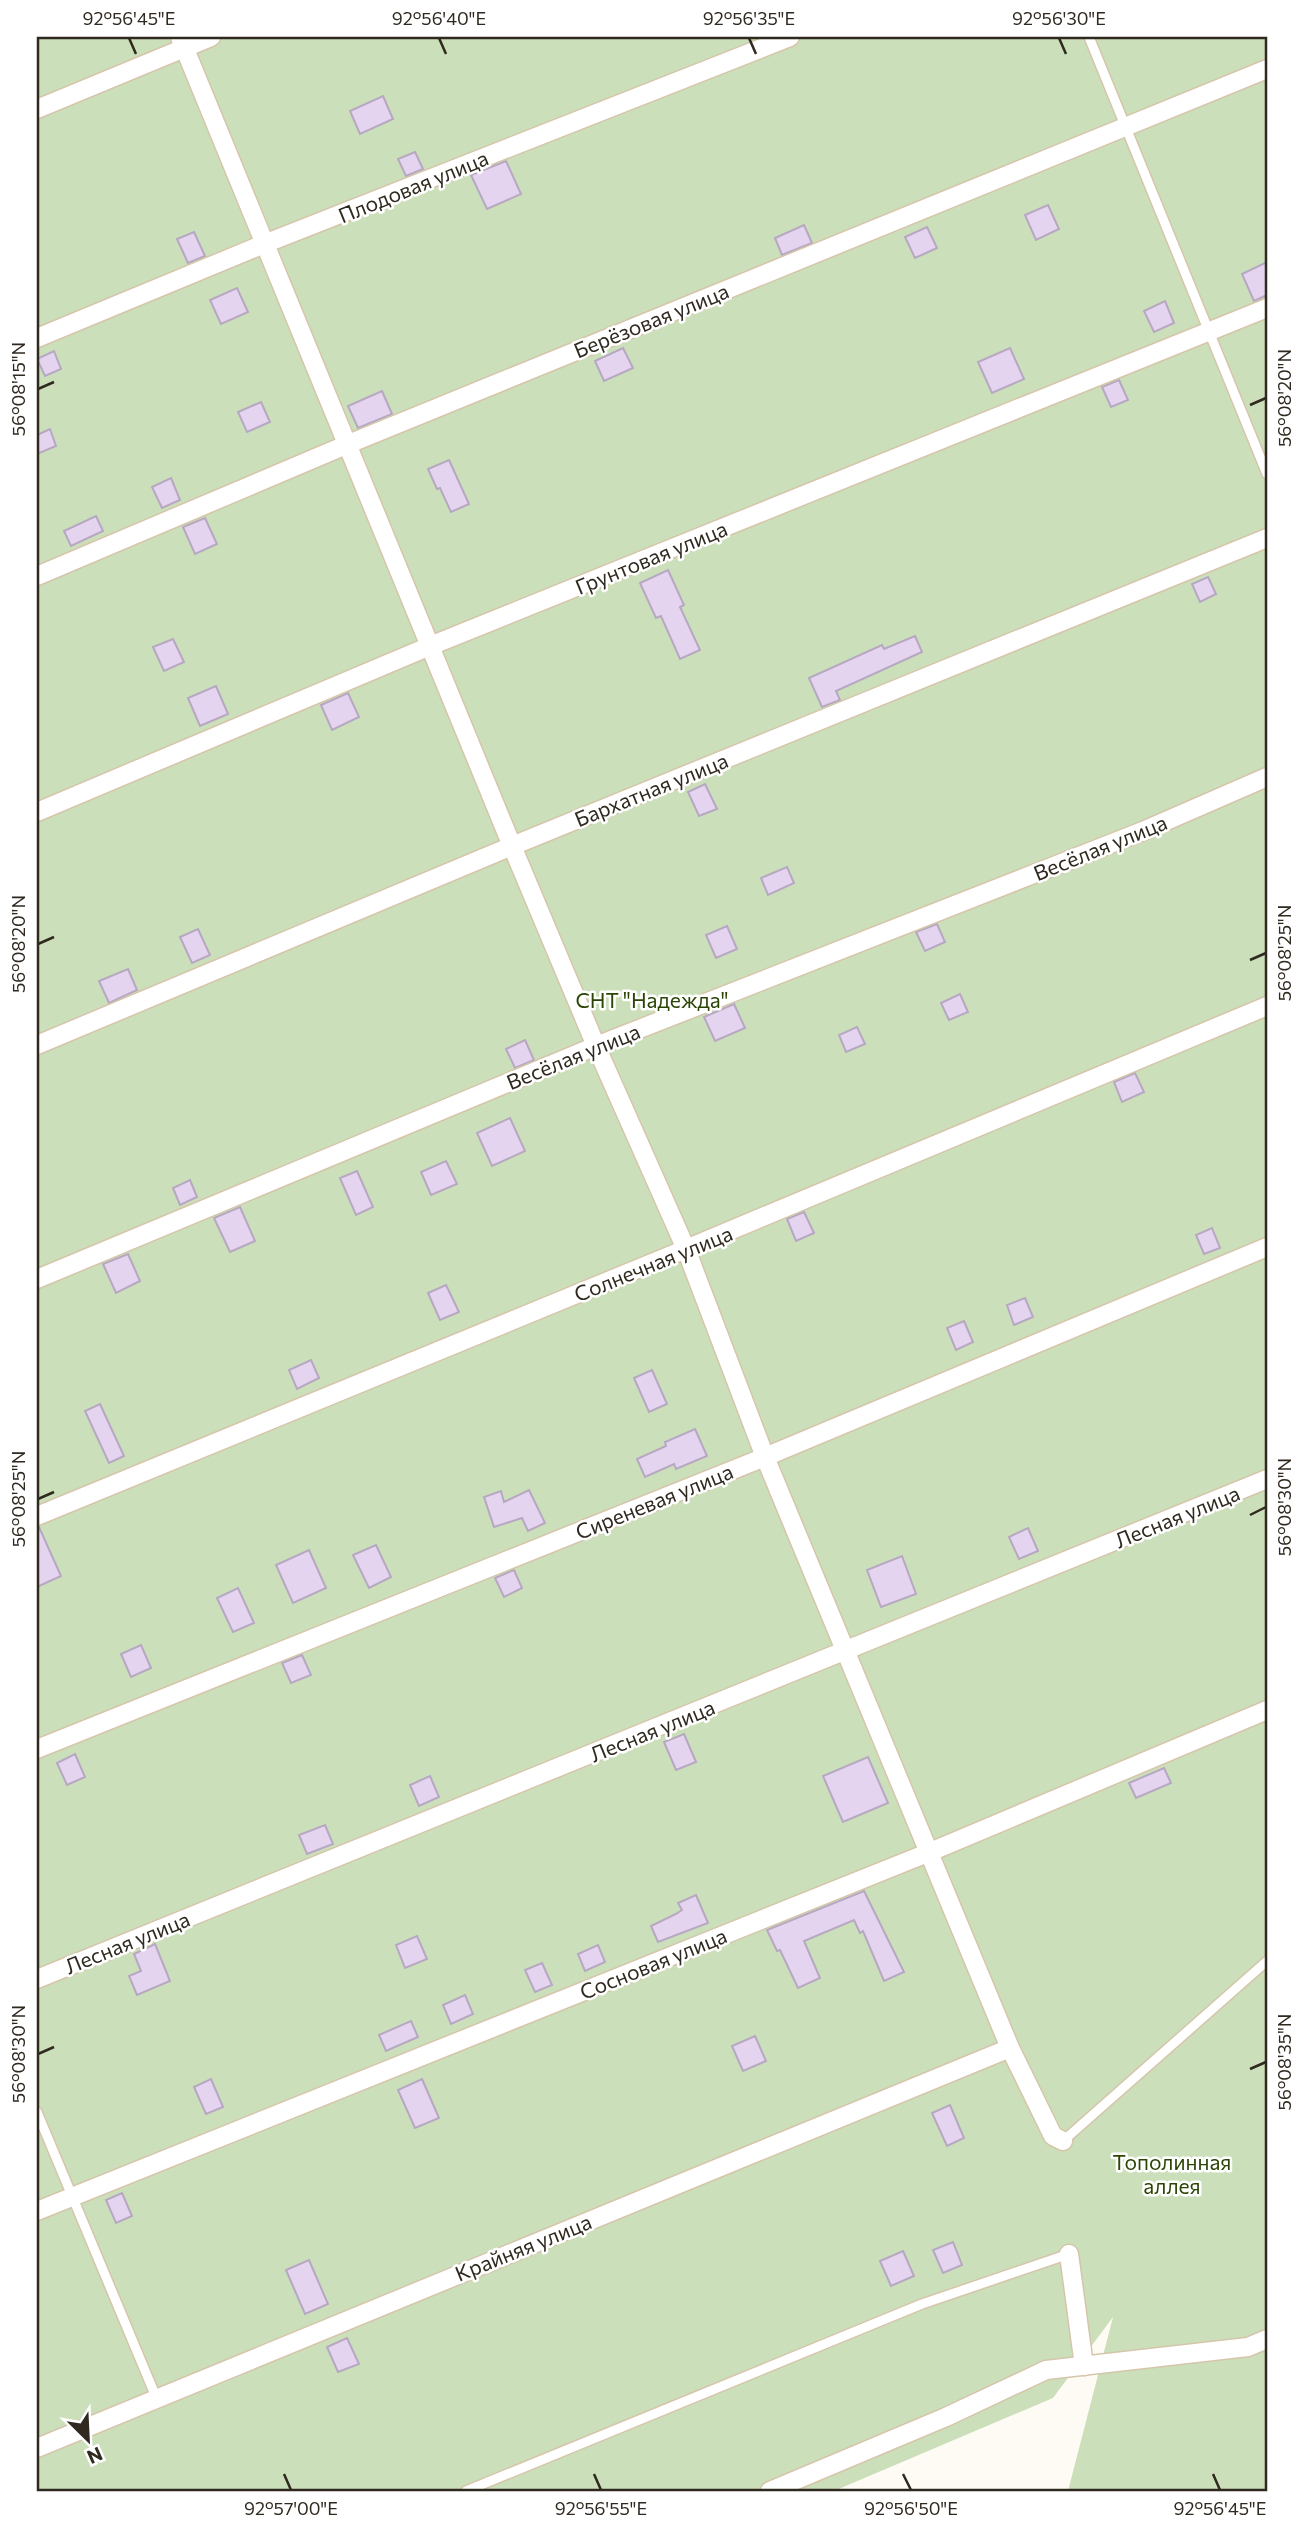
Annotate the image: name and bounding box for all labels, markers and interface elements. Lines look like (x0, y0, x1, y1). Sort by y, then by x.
text: 92°56'45"E (83, 7, 175, 29)
text: 92°56'40"E (392, 7, 486, 29)
text: 92°56'35"E (703, 7, 795, 29)
text: 92°56'30"E (1012, 7, 1106, 29)
street label: Плодовая улица (334, 145, 492, 227)
street label: Берёзовая улица (570, 278, 732, 362)
text: 56°08'15"N (7, 342, 29, 436)
text: 56°08'20"N (1273, 349, 1295, 447)
street label: Грунтовая улица (571, 515, 731, 599)
street label: Бархатная улица (571, 747, 731, 831)
street label: Весёлая улица (1030, 809, 1170, 885)
text: 56°08'20"N (7, 895, 29, 993)
text: 56°08'25"N (1273, 905, 1295, 1001)
park label: СНТ "Надежда" (575, 987, 729, 1012)
street label: Весёлая улица (503, 1018, 643, 1094)
street label: Солнечная улица (570, 1220, 736, 1306)
text: 56°08'25"N (7, 1451, 29, 1547)
street label: Сиреневая улица (572, 1458, 736, 1544)
text: 56°08'30"N (1273, 1458, 1295, 1556)
street label: Лесная улица (1111, 1480, 1243, 1552)
street label: Лесная улица (586, 1694, 718, 1766)
street label: Лесная улица (61, 1906, 193, 1978)
street label: Сосновая улица (576, 1922, 730, 2004)
text: 56°08'30"N (7, 2005, 29, 2103)
text: 56°08'35"N (1273, 2014, 1295, 2110)
park label: Тополинная аллея (1113, 2149, 1231, 2198)
street label: Крайняя улица (451, 2208, 595, 2286)
north arrow (52, 2406, 122, 2476)
text: N (84, 2443, 106, 2469)
text: 92°57'00"E (244, 2497, 338, 2519)
text: 92°56'55"E (555, 2497, 647, 2519)
text: 92°56'50"E (864, 2497, 958, 2519)
text: 92°56'45"E (1174, 2497, 1266, 2519)

